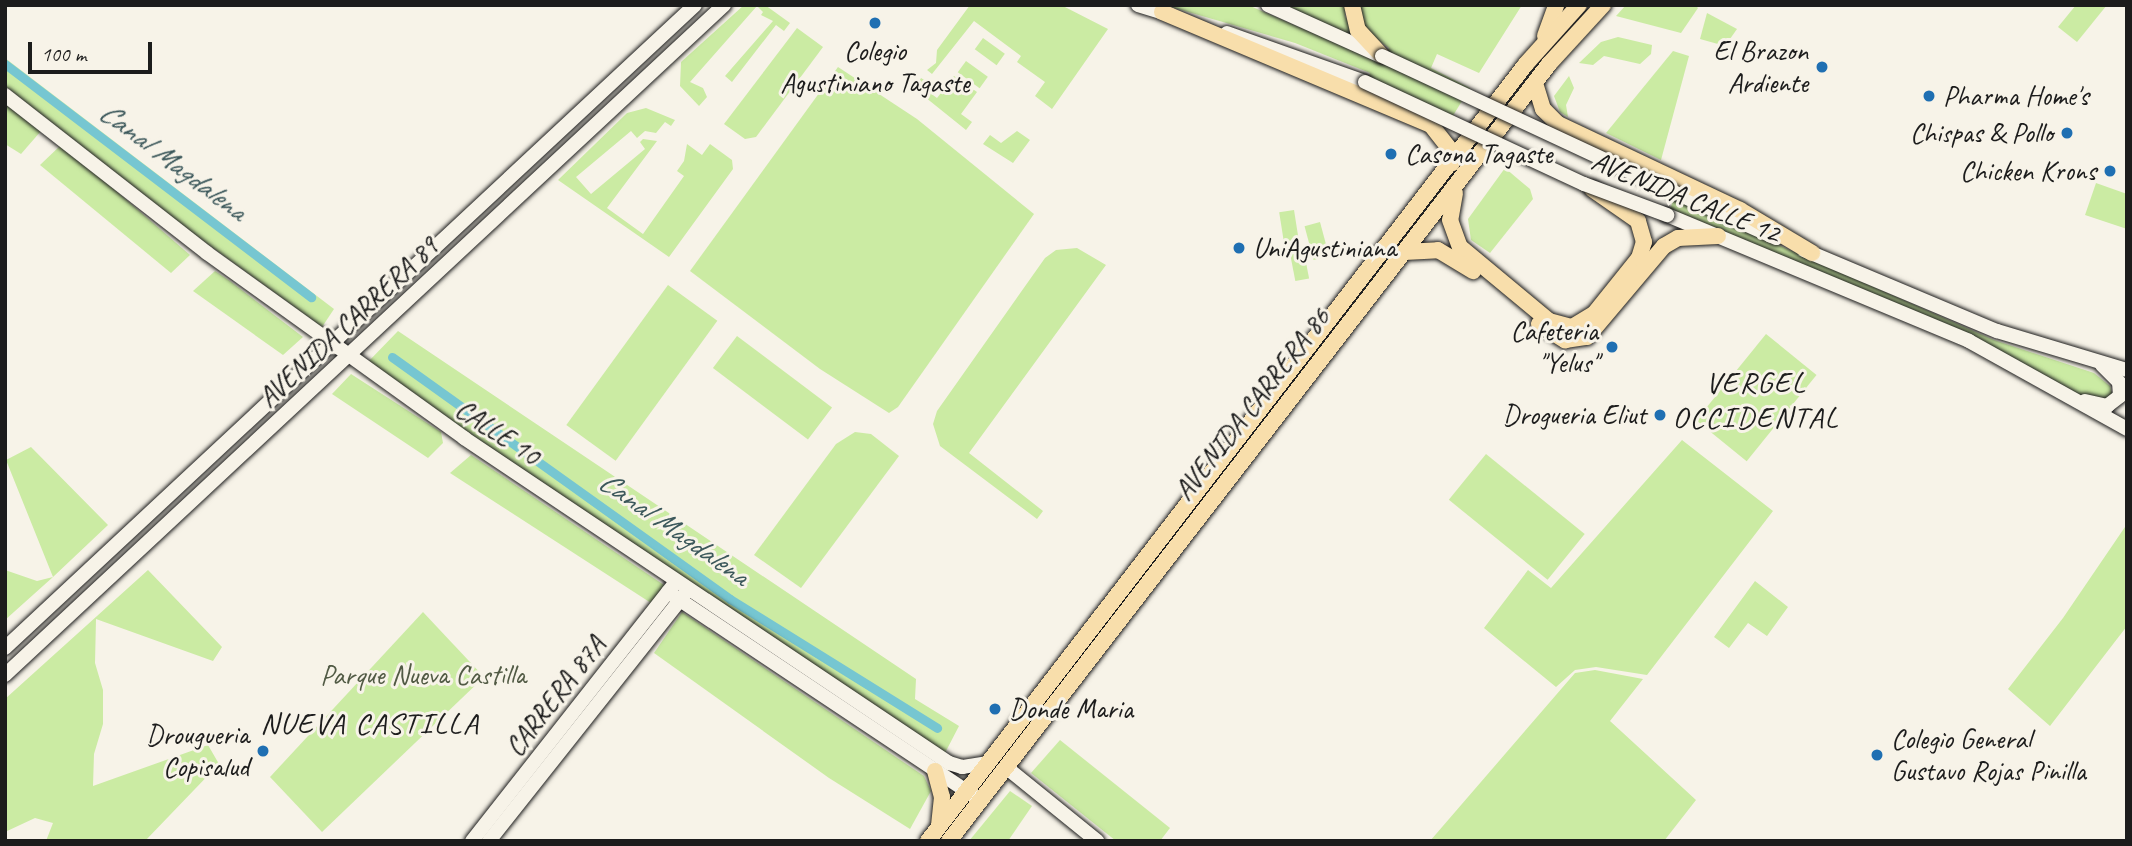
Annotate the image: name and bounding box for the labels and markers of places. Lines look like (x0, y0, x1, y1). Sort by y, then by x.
marker: Colegio Agustiniano Tagaste (867, 15, 883, 31)
place label: Colegio Agustiniano Tagaste (780, 34, 970, 100)
place label: El Brazon Ardiente (1714, 34, 1808, 100)
marker: El Brazon Ardiente (1814, 59, 1830, 75)
place label: Pharma Home's (1943, 79, 2089, 113)
marker: Pharma Home's (1921, 88, 1937, 104)
place label: Chispas & Pollo (1910, 116, 2053, 150)
marker: Chispas & Pollo (2059, 125, 2075, 141)
place label: Casona Tagaste (1405, 137, 1552, 171)
marker: Casona Tagaste (1383, 146, 1399, 162)
place label: Chicken Krons (1960, 154, 2096, 188)
marker: Chicken Krons (2102, 163, 2118, 179)
place label: UniAgustiniana (1253, 231, 1396, 265)
marker: UniAgustiniana (1231, 240, 1247, 256)
place label: Cafeteria "Yelus" (1510, 314, 1598, 380)
marker: Cafeteria "Yelus" (1604, 339, 1620, 355)
place label: Drogueria Eliut (1502, 398, 1646, 432)
marker: Drogueria Eliut (1652, 407, 1668, 423)
place label: Donde Maria (1009, 692, 1134, 726)
marker: Donde Maria (987, 701, 1003, 717)
place label: Drougueria Copisalud (146, 718, 249, 784)
place label: Colegio General Gustavo Rojas Pinilla (1891, 722, 2086, 788)
marker: Drougueria Copisalud (255, 743, 271, 759)
marker: Colegio General Gustavo Rojas Pinilla (1869, 747, 1885, 763)

